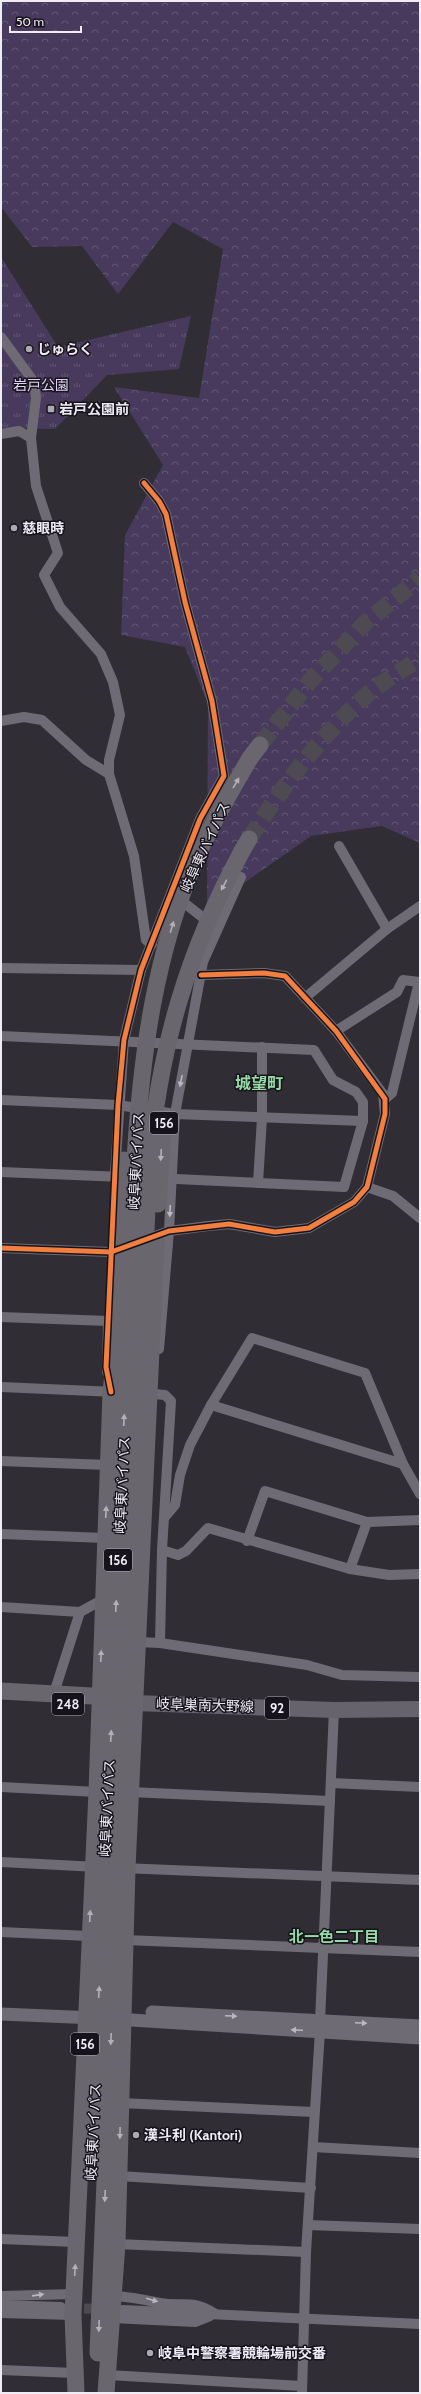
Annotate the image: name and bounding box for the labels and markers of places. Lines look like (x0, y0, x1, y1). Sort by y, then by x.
place label: じゅらく (37, 340, 93, 358)
marker: じゅらく (24, 344, 34, 354)
place label: 岩戸公園前 (59, 400, 129, 418)
marker: 岩戸公園前 (46, 404, 56, 414)
place label: 慈眼時 (22, 519, 64, 537)
marker: 慈眼時 (9, 523, 19, 533)
place label: 漢斗利 (Kantori) (144, 2126, 242, 2144)
marker: 漢斗利 (Kantori) (131, 2130, 141, 2140)
place label: 岐阜中警察署競輪場前交番 (158, 2344, 326, 2362)
marker: 岐阜中警察署競輪場前交番 (145, 2348, 155, 2358)

